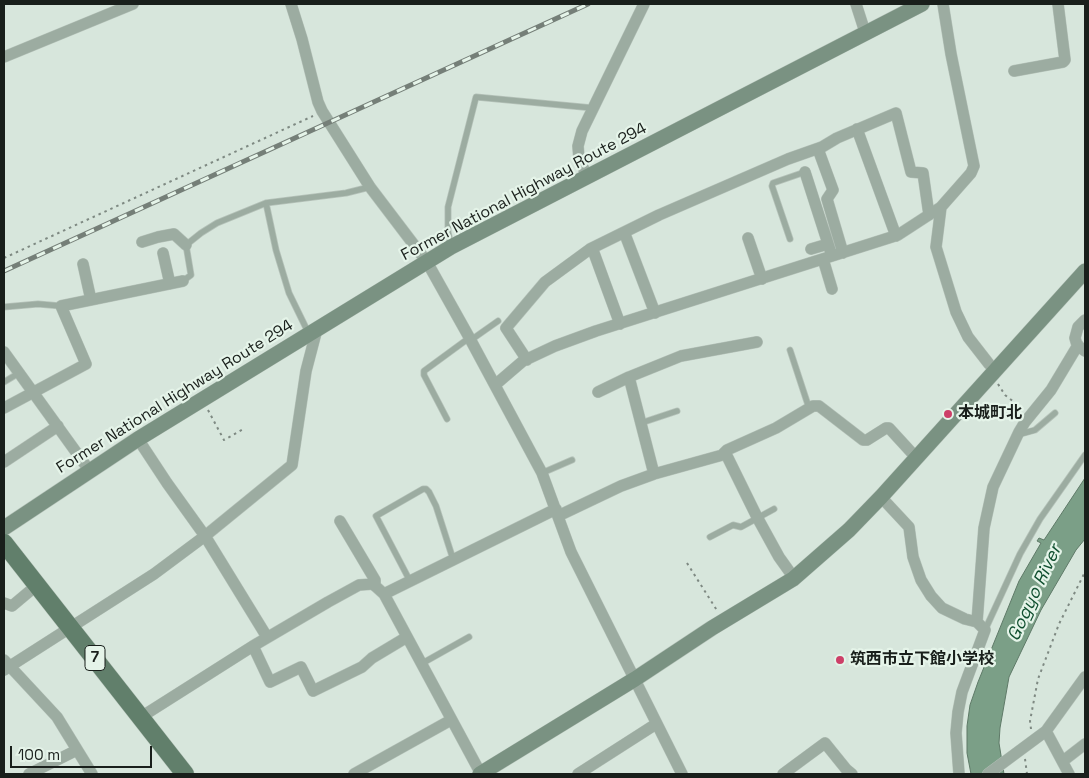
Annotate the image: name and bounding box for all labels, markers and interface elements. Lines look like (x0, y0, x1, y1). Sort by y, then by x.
street label: Former National Highway Route 294 (398, 119, 650, 265)
street label: Former National Highway Route 294 (53, 316, 297, 478)
place label: 本城町北 (958, 404, 1022, 424)
marker: 本城町北 (942, 408, 954, 420)
water label: Gogyo River (1003, 541, 1067, 645)
road number: 7 (85, 646, 105, 670)
place label: 筑西市立下館小学校 (850, 650, 994, 670)
marker: 筑西市立下館小学校 (834, 654, 846, 666)
scale bar (12, 736, 155, 768)
text: 100 m (18, 745, 60, 764)

